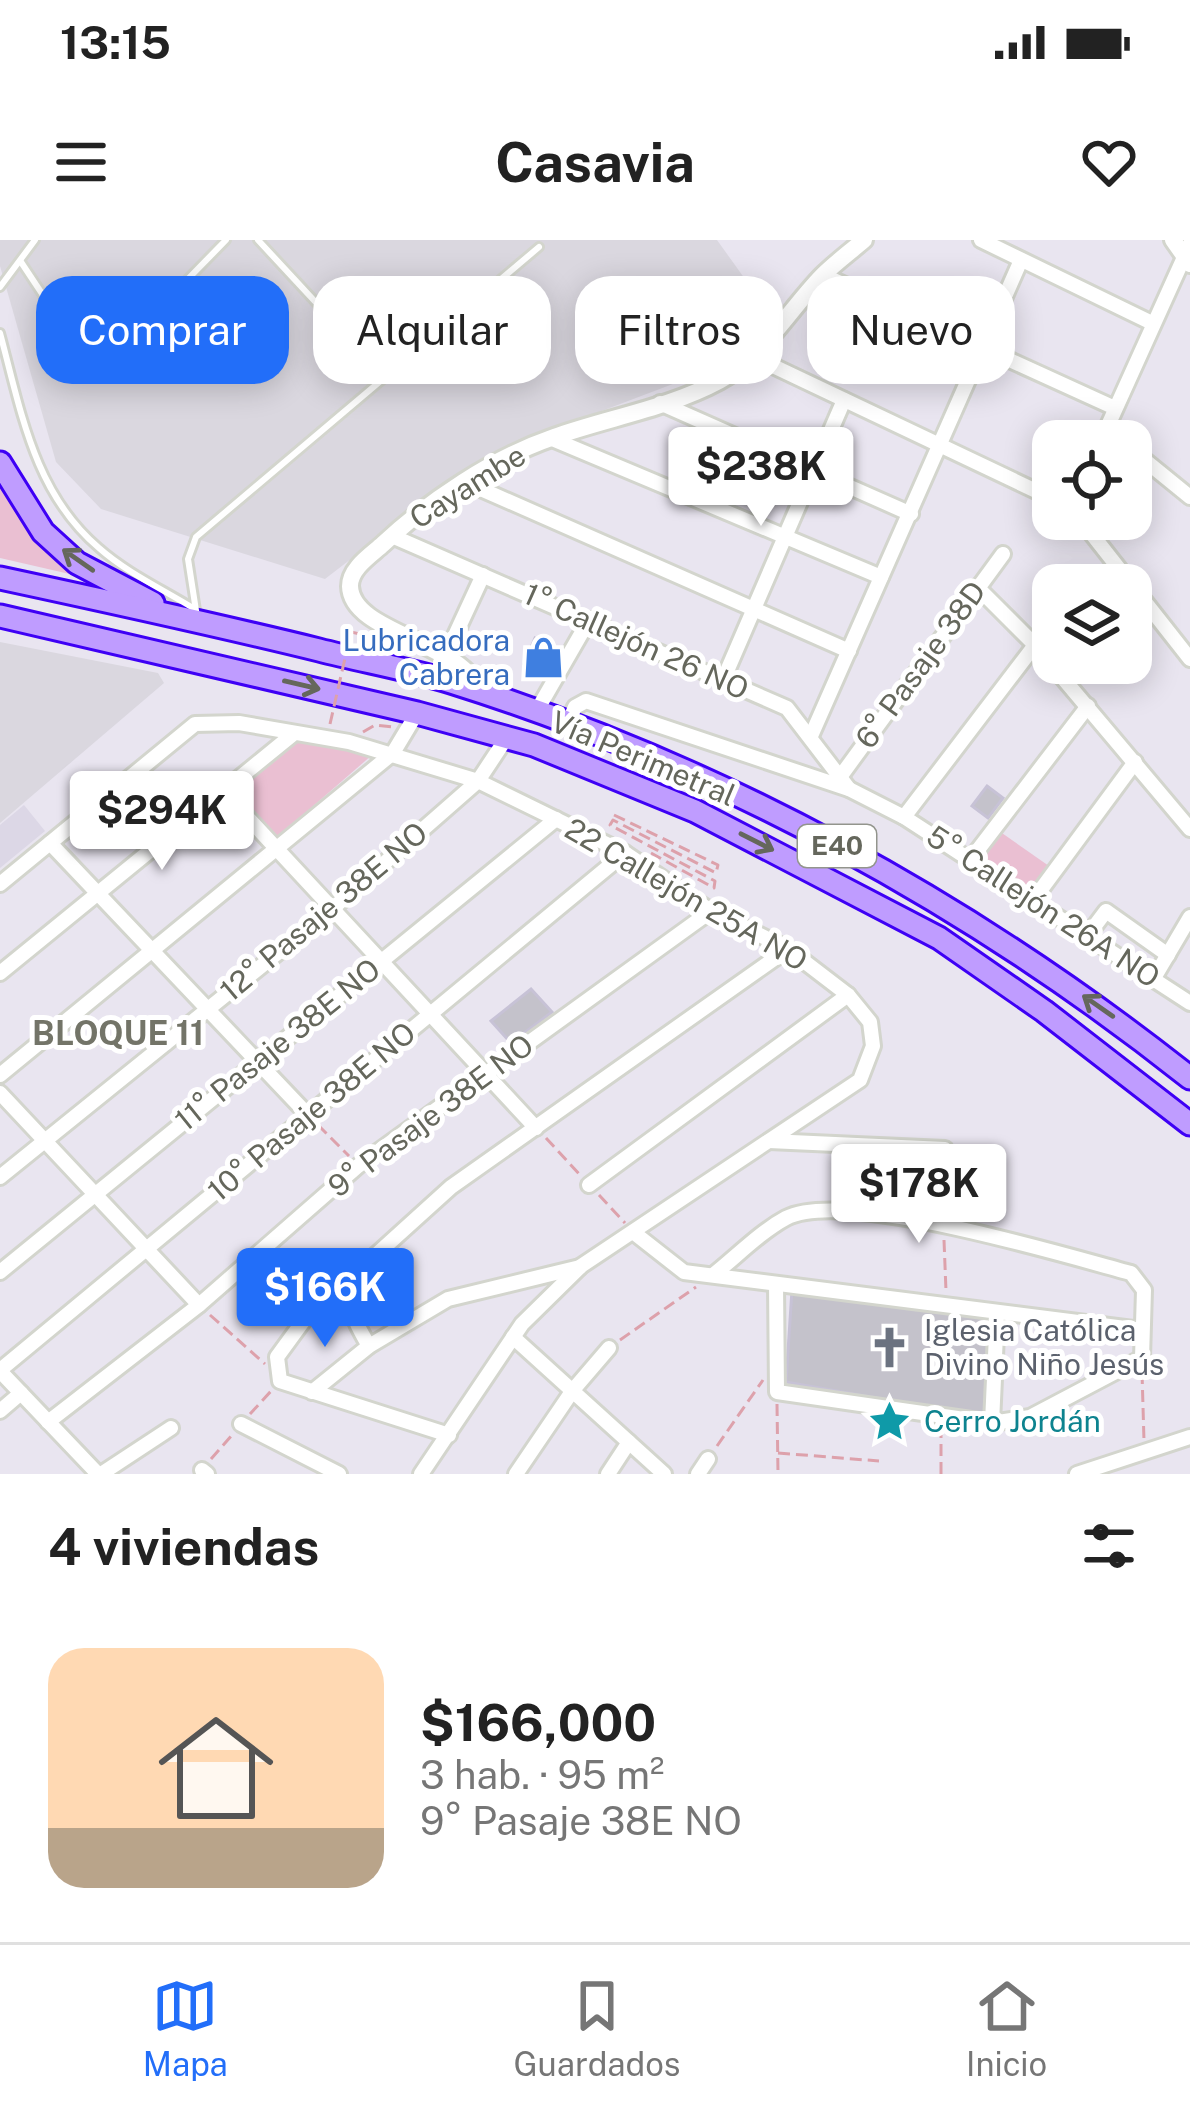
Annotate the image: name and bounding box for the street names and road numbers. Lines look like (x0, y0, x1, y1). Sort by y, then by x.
street label: Cayambe (403, 437, 532, 536)
street label: 6° Pasaje 38D (847, 574, 993, 755)
street label: 1° Callejón 26 NO (518, 575, 754, 707)
street label: Vía Perimetral (546, 703, 741, 813)
street label: 22 Callejón 25A NO (559, 810, 814, 978)
street label: 12° Pasaje 38E NO (213, 814, 434, 1008)
street label: 5° Callejón 26A NO (920, 817, 1167, 995)
road number: E40 (798, 825, 876, 867)
street label: 11° Pasaje 38E NO (168, 951, 387, 1138)
street label: 10° Pasaje 38E NO (200, 1014, 422, 1208)
street label: 9° Pasaje 38E NO (321, 1026, 540, 1204)

